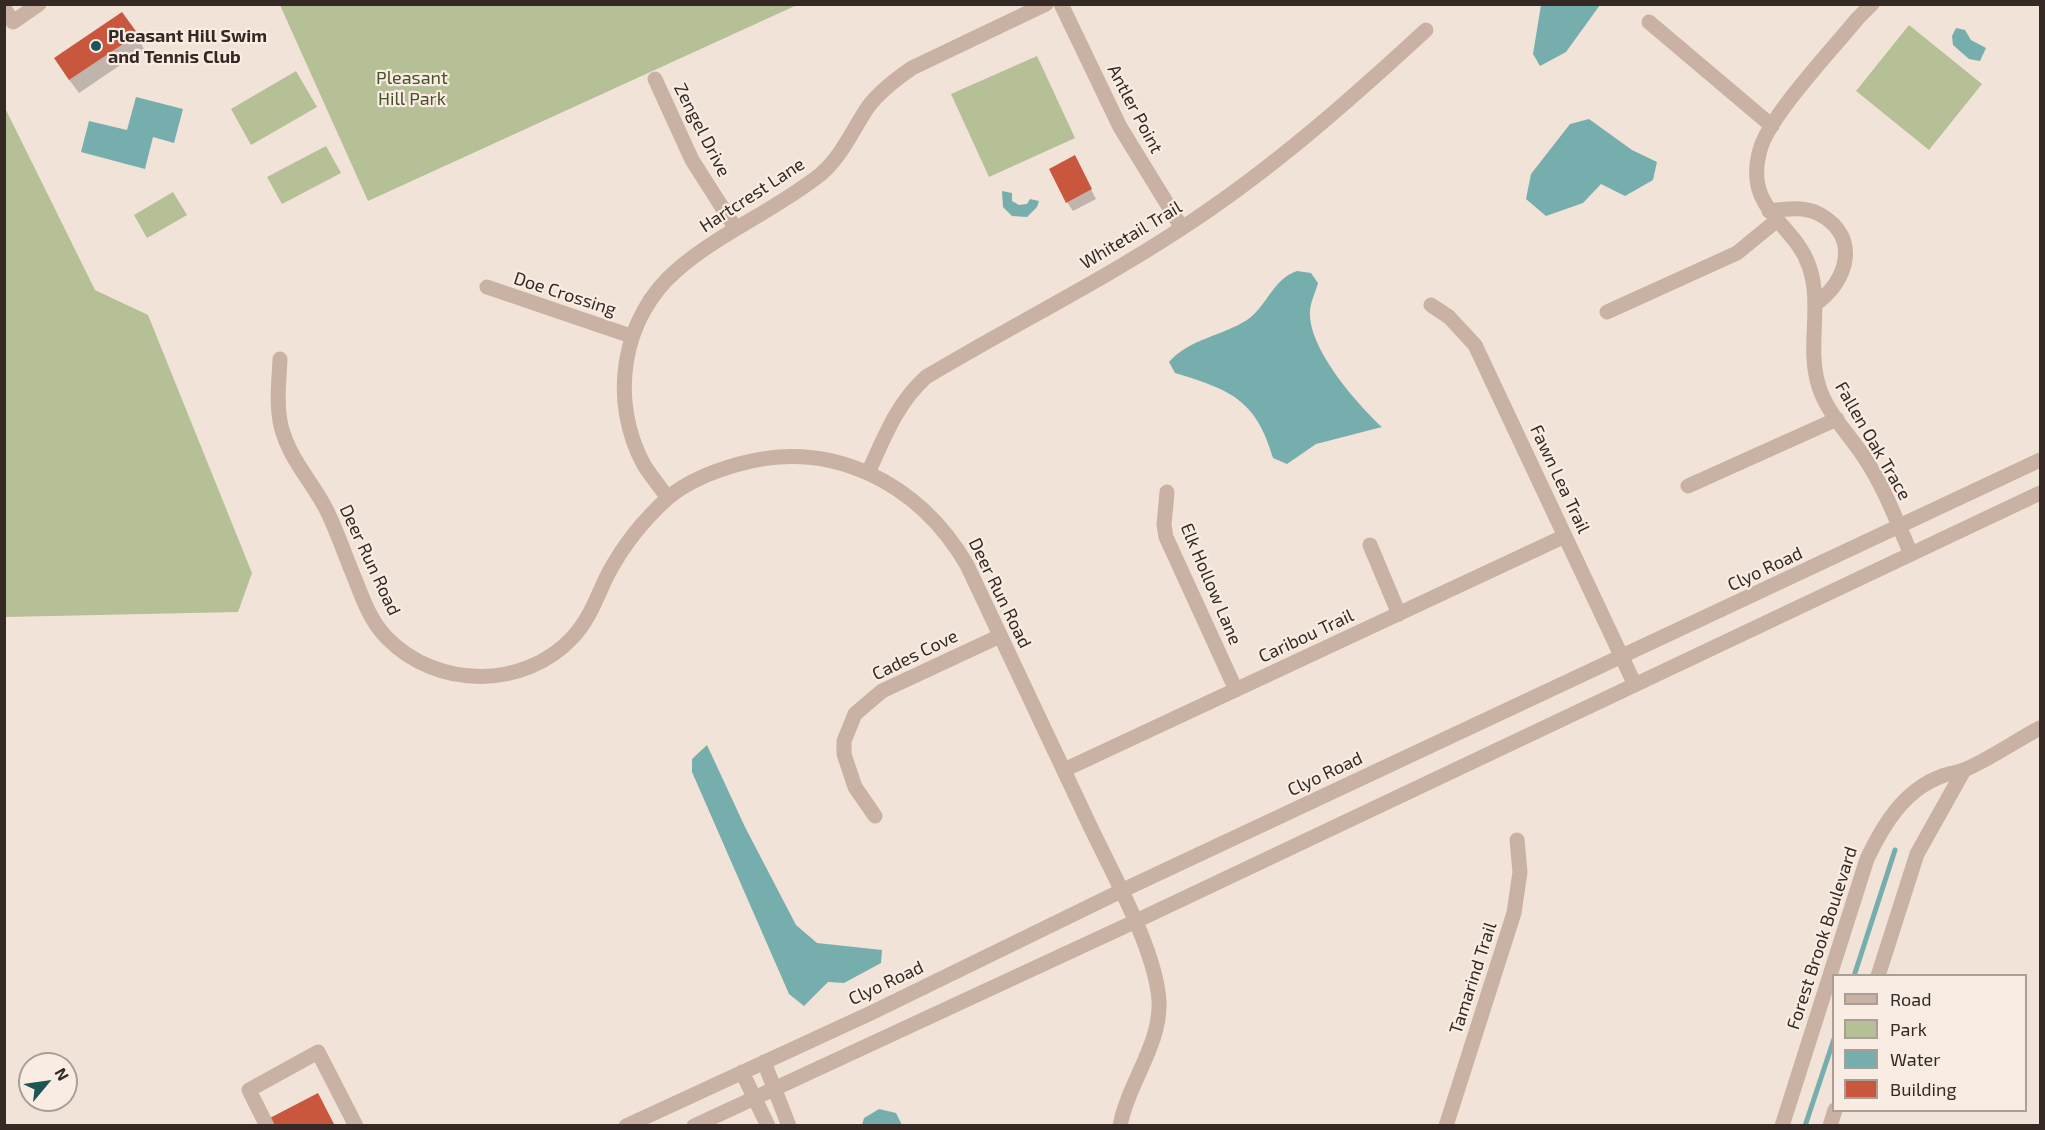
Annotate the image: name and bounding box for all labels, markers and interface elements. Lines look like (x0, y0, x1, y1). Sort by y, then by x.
place label: Pleasant Hill Swim and Tennis Club (108, 25, 267, 68)
marker: Pleasant Hill Swim and Tennis Club (89, 39, 103, 53)
street label: Antler Point (1103, 61, 1167, 157)
park label: Pleasant Hill Park (376, 67, 448, 110)
street label: Zengel Drive (669, 80, 735, 180)
street label: Hartcrest Lane (696, 153, 808, 237)
street label: Whitetail Trail (1076, 196, 1186, 274)
street label: Doe Crossing (511, 267, 619, 321)
street label: Fallen Oak Trace (1830, 378, 1916, 504)
street label: Fawn Lea Trail (1526, 421, 1594, 537)
street label: Deer Run Road (335, 501, 405, 619)
street label: Elk Hollow Lane (1176, 520, 1246, 648)
street label: Deer Run Road (964, 534, 1036, 652)
street label: Clyo Road (1724, 542, 1806, 596)
street label: Caribou Trail (1255, 605, 1357, 667)
street label: Cades Cove (869, 625, 961, 685)
street label: Clyo Road (1284, 747, 1366, 801)
street label: Forest Brook Boulevard (1782, 844, 1862, 1032)
street label: Tamarind Trail (1445, 919, 1501, 1037)
street label: Clyo Road (845, 956, 927, 1010)
legend (1832, 974, 2027, 1112)
text: Road (1890, 988, 1931, 1010)
text: Park (1890, 1018, 1927, 1040)
text: Water (1890, 1048, 1940, 1070)
north arrow (18, 1052, 78, 1112)
text: N (51, 1064, 74, 1084)
text: Building (1890, 1078, 1957, 1100)

